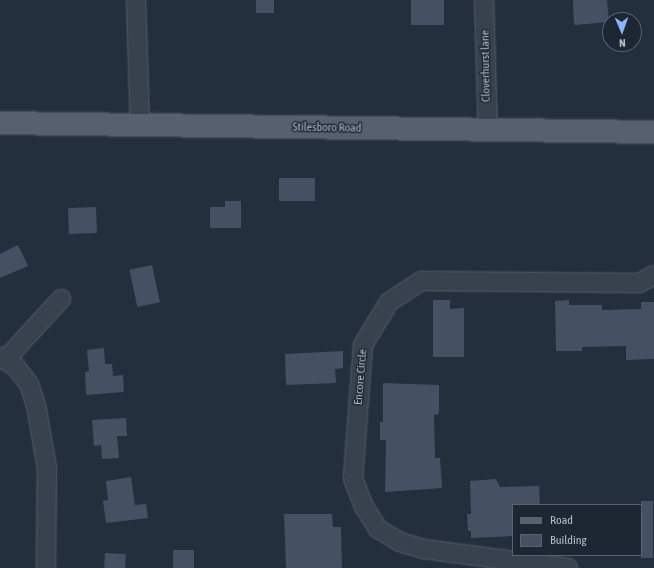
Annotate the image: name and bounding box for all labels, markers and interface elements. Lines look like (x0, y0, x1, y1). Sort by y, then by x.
north arrow (602, 12, 642, 52)
street label: Cloverhurst lane (478, 30, 494, 102)
text: N (619, 37, 626, 49)
street label: Stilesboro Road (292, 120, 362, 136)
street label: Encore Circle (351, 348, 371, 406)
legend (512, 504, 642, 556)
text: Road (550, 513, 573, 527)
text: Building (550, 533, 587, 547)

